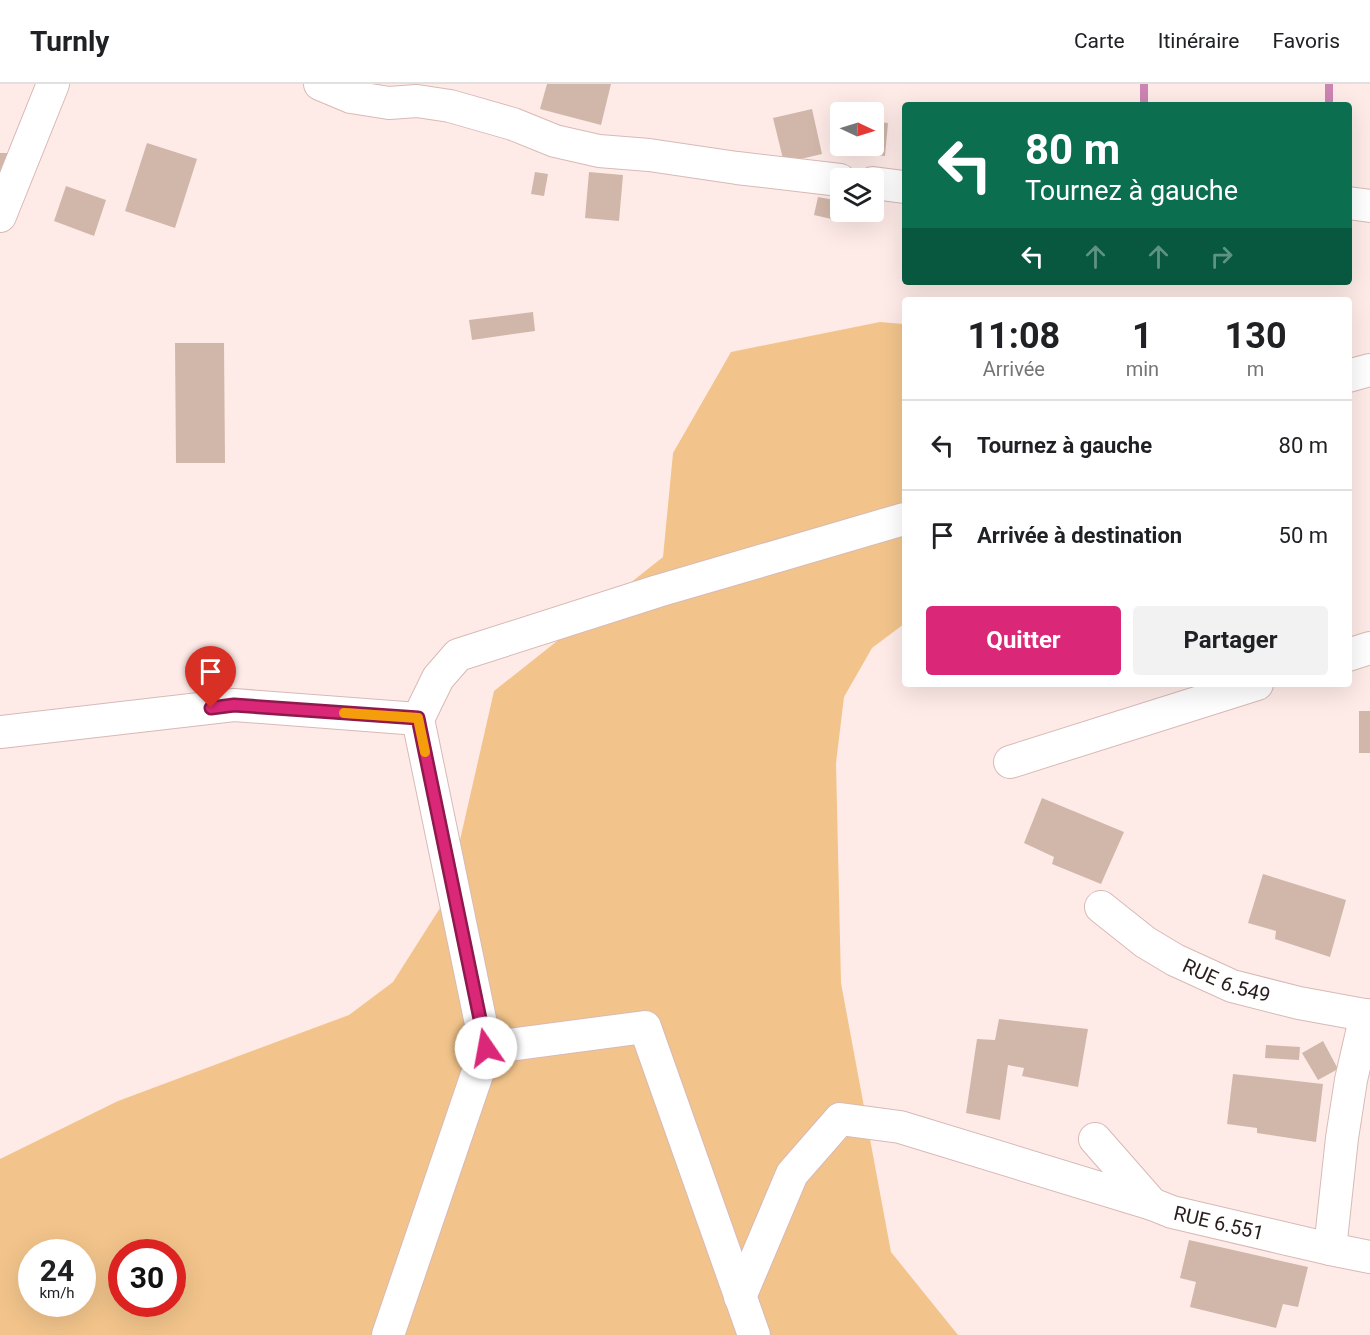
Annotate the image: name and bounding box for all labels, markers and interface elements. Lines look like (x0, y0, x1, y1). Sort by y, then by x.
text: Turnly (30, 25, 109, 58)
text: Carte (1074, 29, 1125, 53)
text: Itinéraire (1158, 29, 1239, 53)
text: Favoris (1272, 29, 1340, 53)
north arrow (830, 102, 884, 156)
map controls (830, 102, 884, 222)
text: 80 m (1025, 125, 1120, 174)
icon: left (926, 126, 1004, 204)
button: layers (830, 168, 884, 222)
text: Tournez à gauche (1025, 175, 1238, 207)
icon: left (1016, 240, 1049, 273)
icon: ahead (1079, 240, 1112, 273)
icon: ahead (1142, 240, 1175, 273)
icon: right (1205, 240, 1238, 273)
text: 11:08 (967, 315, 1060, 357)
text: 1 (1132, 315, 1153, 357)
text: 130 (1225, 315, 1287, 357)
text: Arrivée (983, 357, 1045, 381)
text: min (1126, 357, 1159, 381)
text: m (1247, 357, 1264, 381)
icon: left (926, 429, 959, 462)
text: Tournez à gauche (977, 433, 1152, 458)
text: 80 m (1279, 433, 1328, 458)
icon: arrive (926, 519, 959, 552)
text: Arrivée à destination (977, 523, 1182, 548)
text: 50 m (1279, 523, 1328, 548)
button: Quitter (926, 606, 1121, 675)
button: Partager (1133, 606, 1328, 675)
pin (185, 646, 236, 708)
icon: arrive (194, 655, 227, 688)
street label: RUE 6.549 (1179, 953, 1273, 1007)
position arrow (454, 1016, 518, 1080)
street label: RUE 6.551 (1171, 1201, 1266, 1245)
speed limit sign: 30 (108, 1239, 186, 1317)
text: 24 (40, 1253, 74, 1288)
text: km/h (39, 1284, 75, 1302)

